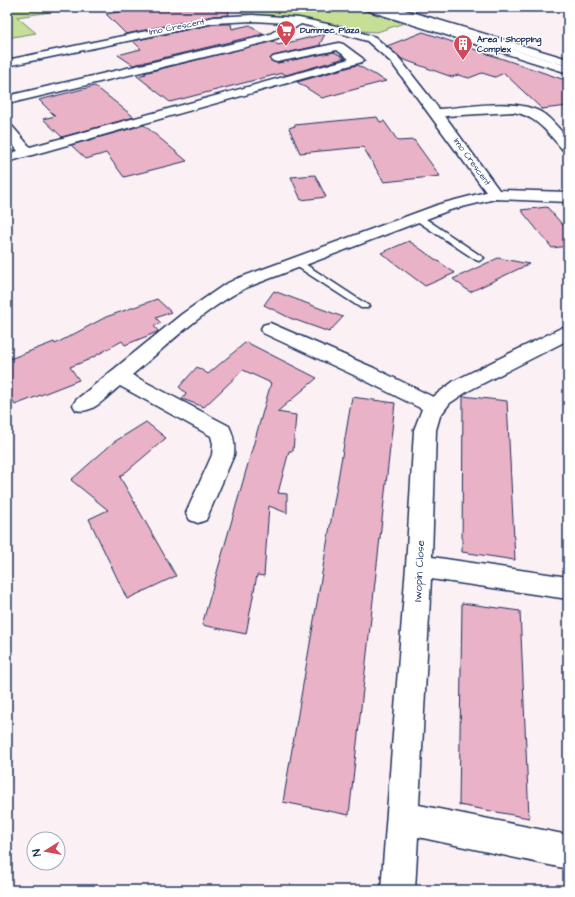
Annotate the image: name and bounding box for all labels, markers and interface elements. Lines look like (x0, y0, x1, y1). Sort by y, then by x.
street label: Imo Crescent (148, 15, 206, 39)
supermarket icon: Dummec Plaza (275, 19, 297, 47)
place label: Dummec Plaza (300, 24, 360, 37)
building icon: Area 1 Shopping Complex (452, 33, 474, 61)
place label: Area 1 Shopping Complex (477, 33, 542, 56)
street label: Imo Crescent (450, 135, 494, 189)
street label: Iwopin Close (410, 540, 428, 602)
north arrow (26, 831, 66, 871)
text: N (29, 848, 45, 858)

